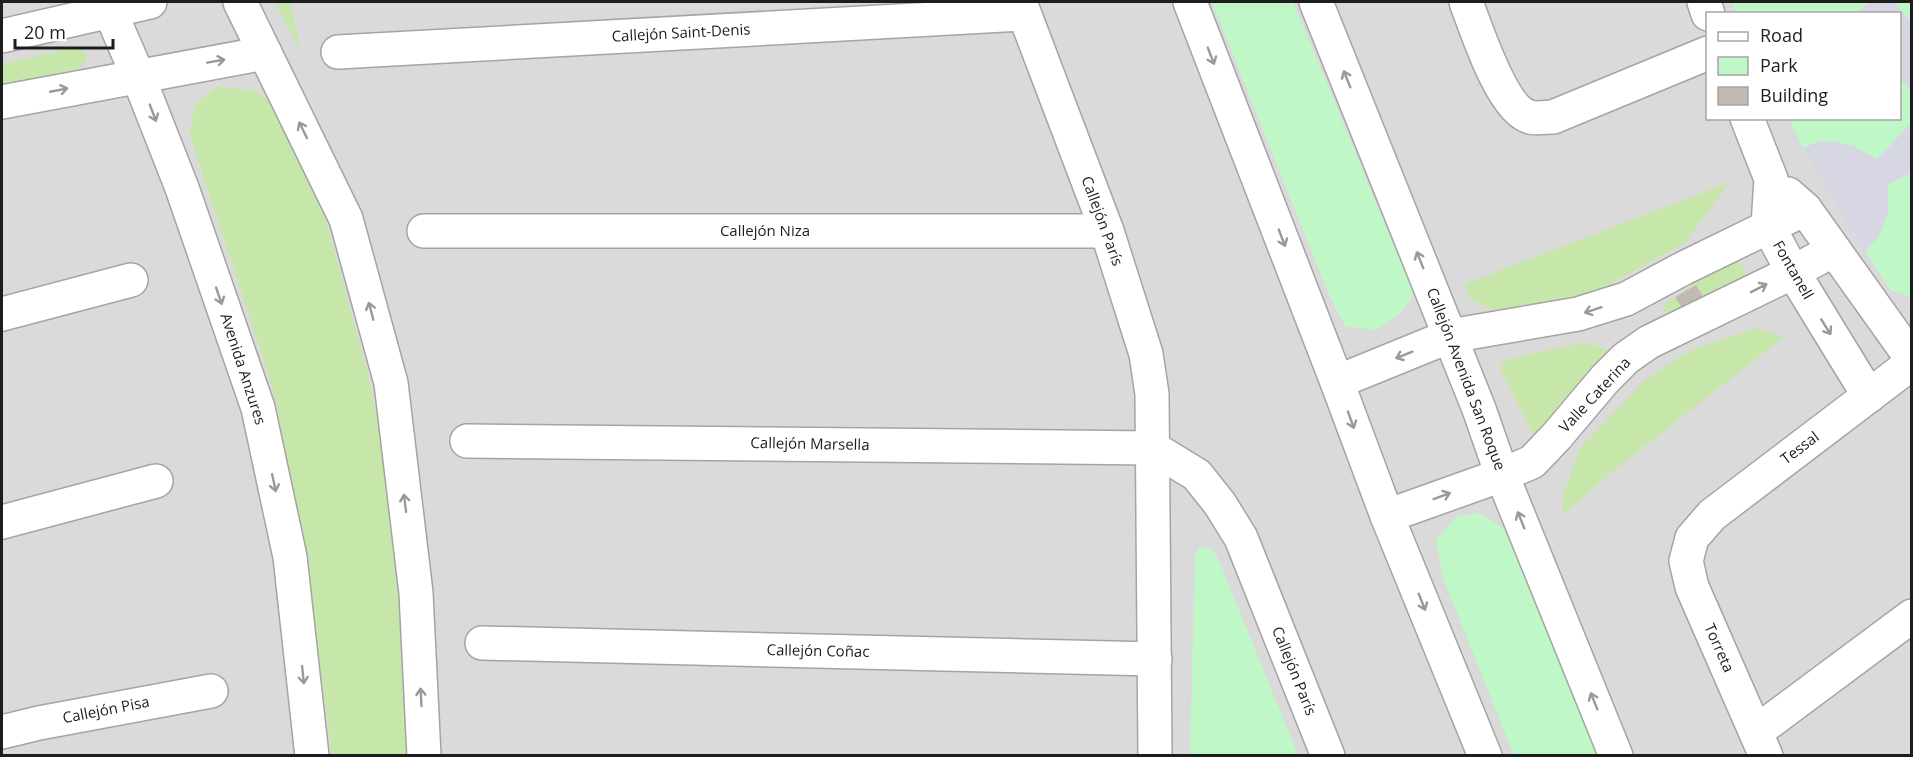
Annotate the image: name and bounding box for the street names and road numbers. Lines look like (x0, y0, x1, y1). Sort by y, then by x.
street label: Callejón Saint-Denis (611, 18, 751, 46)
street label: Callejón París (1077, 173, 1128, 268)
street label: Callejón Niza (720, 220, 810, 240)
street label: Fontanell (1769, 236, 1819, 303)
street label: Callejón Avenida San Roque (1423, 284, 1511, 473)
street label: Avenida Anzures (216, 310, 271, 427)
street label: Valle Caterina (1554, 352, 1634, 436)
street label: Tessal (1776, 426, 1823, 468)
street label: Callejón Marsella (750, 432, 870, 454)
street label: Torreta (1700, 620, 1740, 675)
street label: Callejón París (1268, 623, 1322, 718)
street label: Callejón Coñac (766, 639, 870, 661)
street label: Callejón Pisa (61, 691, 151, 727)

